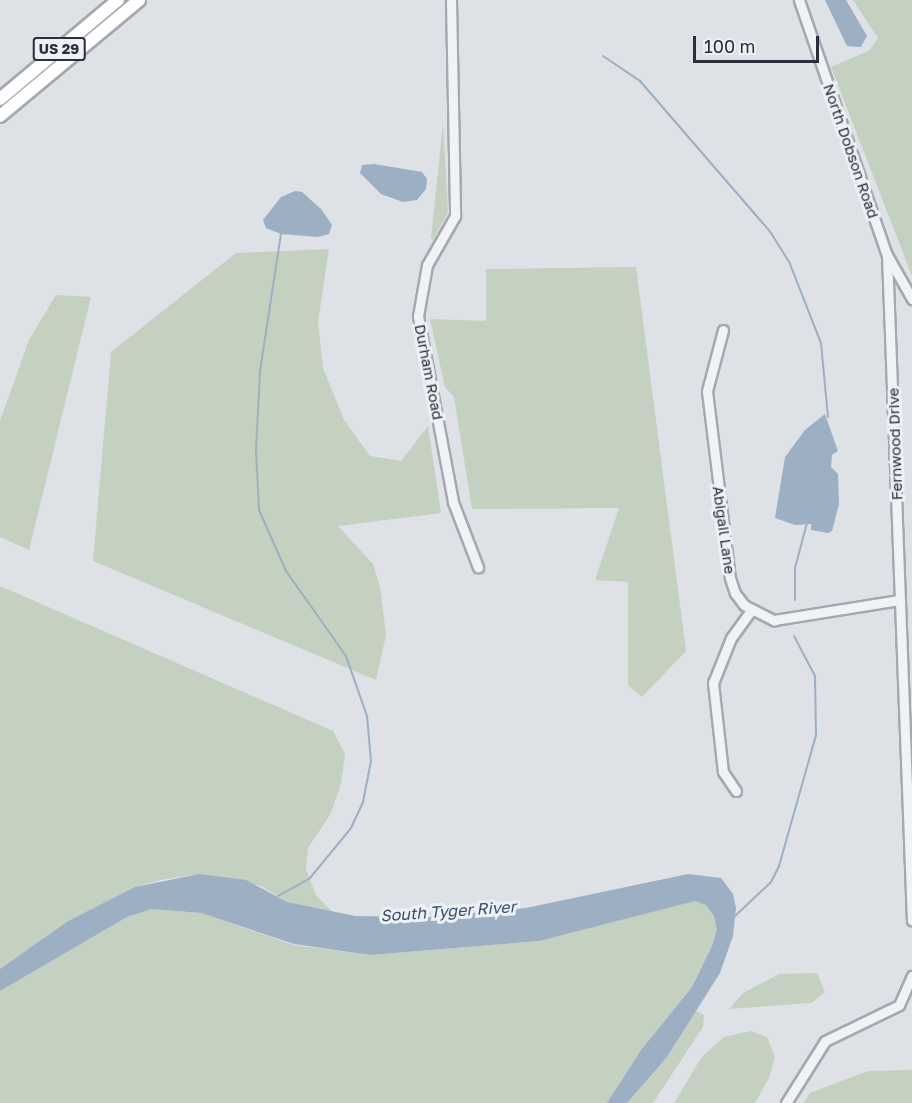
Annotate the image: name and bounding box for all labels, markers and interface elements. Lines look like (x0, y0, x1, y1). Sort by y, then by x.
scale bar (696, 24, 822, 62)
text: 100 m (704, 35, 755, 57)
road number: US 29 (32, 38, 86, 60)
street label: North Dobson Road (820, 81, 882, 221)
street label: Durham Road (411, 323, 447, 421)
street label: Fernwood Drive (884, 387, 906, 501)
street label: Abigail Lane (709, 485, 739, 575)
water label: South Tyger River (380, 897, 516, 925)

